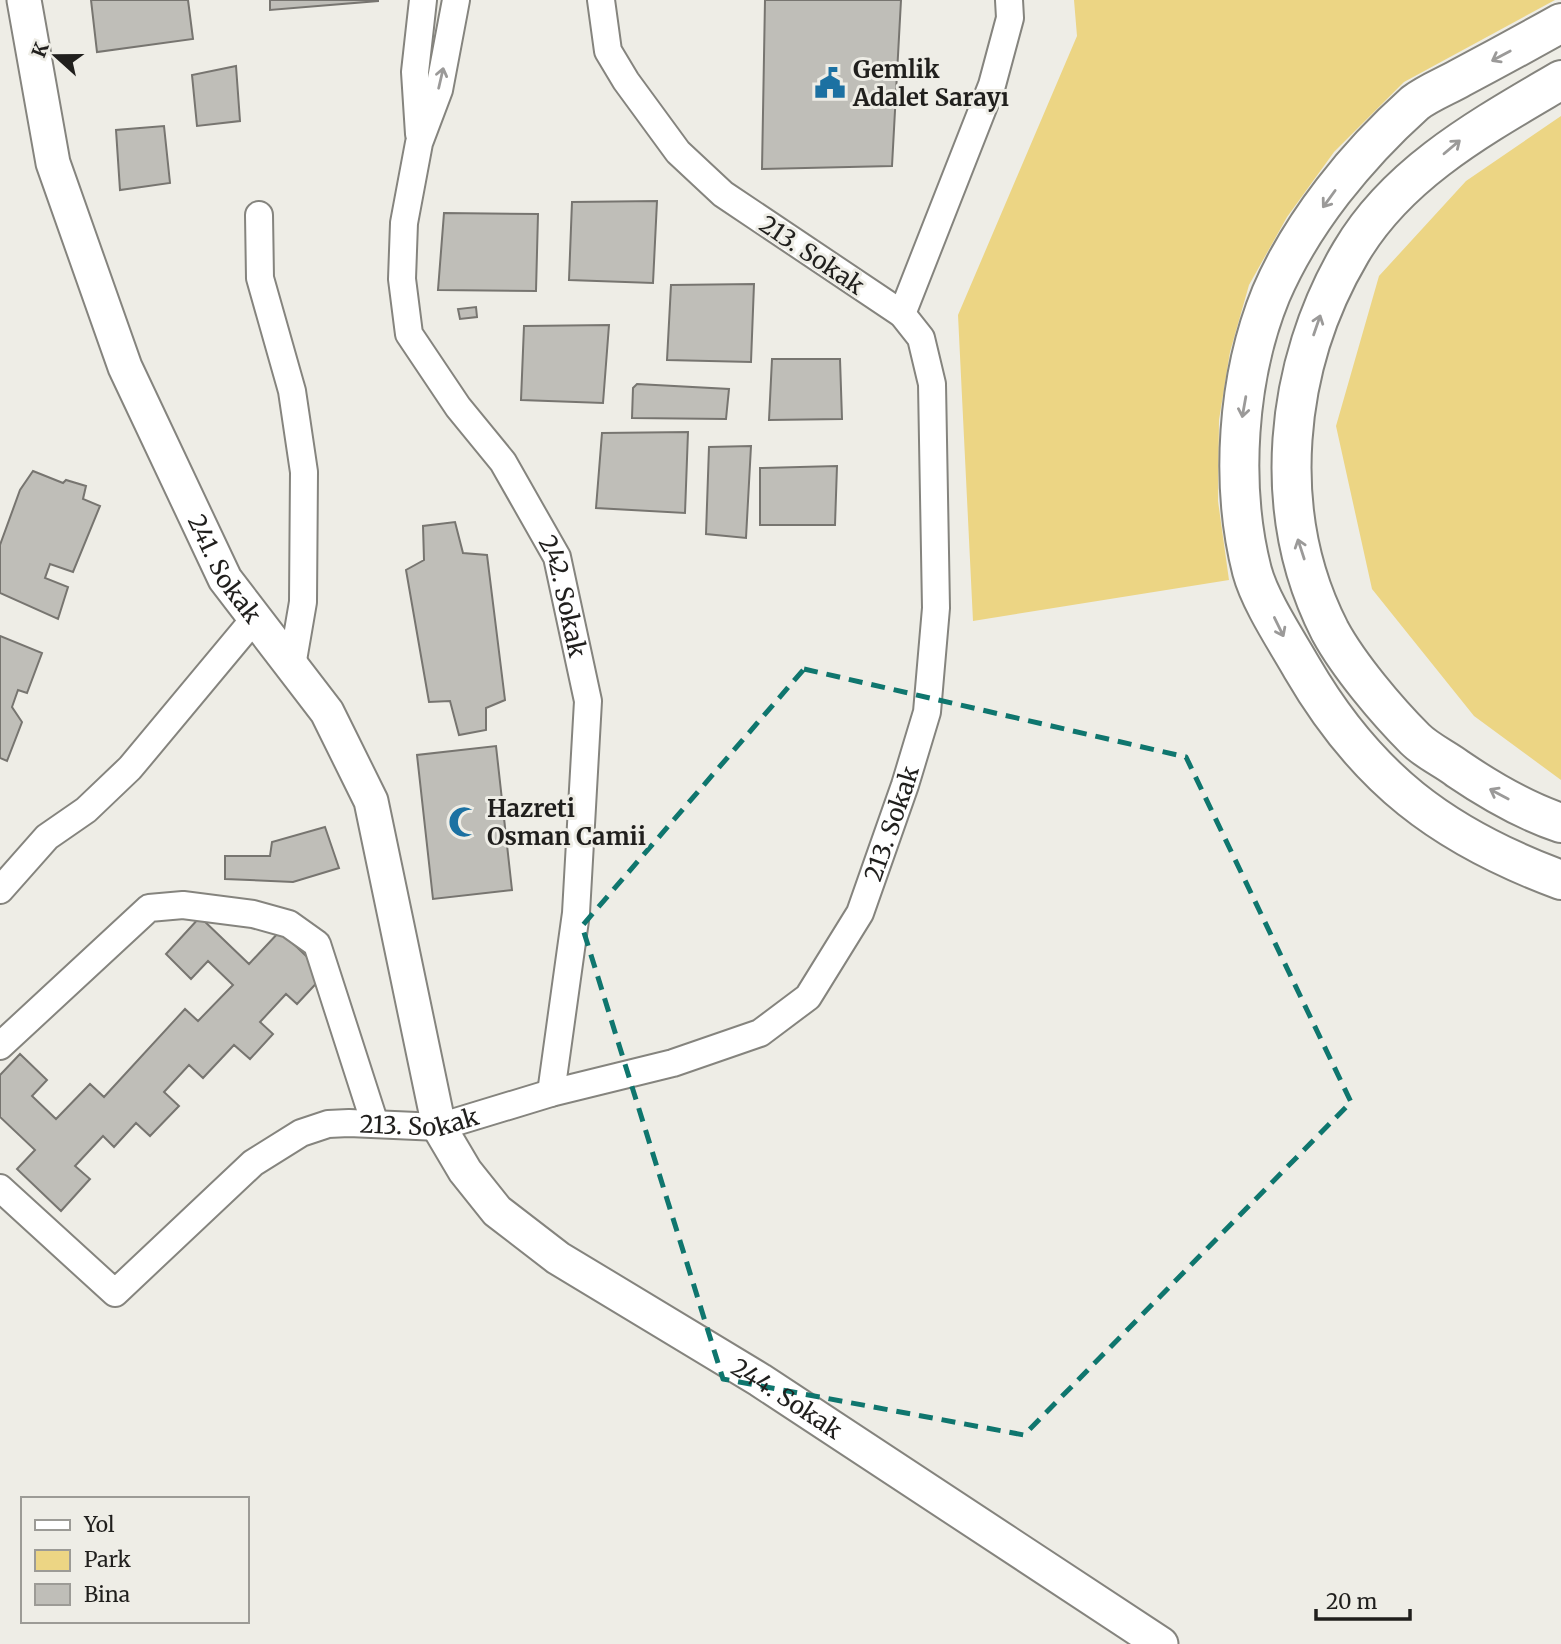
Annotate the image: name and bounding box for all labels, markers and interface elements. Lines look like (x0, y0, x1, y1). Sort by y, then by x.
north arrow (21, 21, 91, 91)
text: K (26, 38, 54, 61)
one-way arrow (1491, 50, 1512, 63)
place label: Gemlik Adalet Sarayı (852, 54, 1009, 113)
public building icon: Gemlik Adalet Sarayı (813, 66, 847, 100)
one-way arrow (435, 67, 448, 90)
one-way arrow (1443, 139, 1461, 155)
one-way arrow (1322, 189, 1336, 208)
street label: 213. Sokak (754, 209, 871, 302)
one-way arrow (1312, 315, 1324, 337)
one-way arrow (1237, 395, 1251, 418)
street label: 241. Sokak (181, 509, 269, 630)
street label: 242. Sokak (532, 530, 594, 661)
one-way arrow (1294, 538, 1306, 560)
one-way arrow (1273, 616, 1286, 637)
street label: 213. Sokak (857, 761, 926, 885)
one-way arrow (1490, 786, 1510, 800)
place label: Hazreti Osman Camii (487, 793, 646, 852)
mosque icon: Hazreti Osman Camii (447, 805, 481, 839)
street label: 213. Sokak (359, 1100, 483, 1143)
street label: 244. Sokak (726, 1351, 849, 1446)
legend (21, 1497, 248, 1623)
text: Yol (83, 1511, 115, 1538)
text: Park (84, 1546, 131, 1573)
scale bar (1316, 1578, 1410, 1622)
text: Bina (84, 1581, 130, 1608)
text: 20 m (1326, 1588, 1378, 1615)

